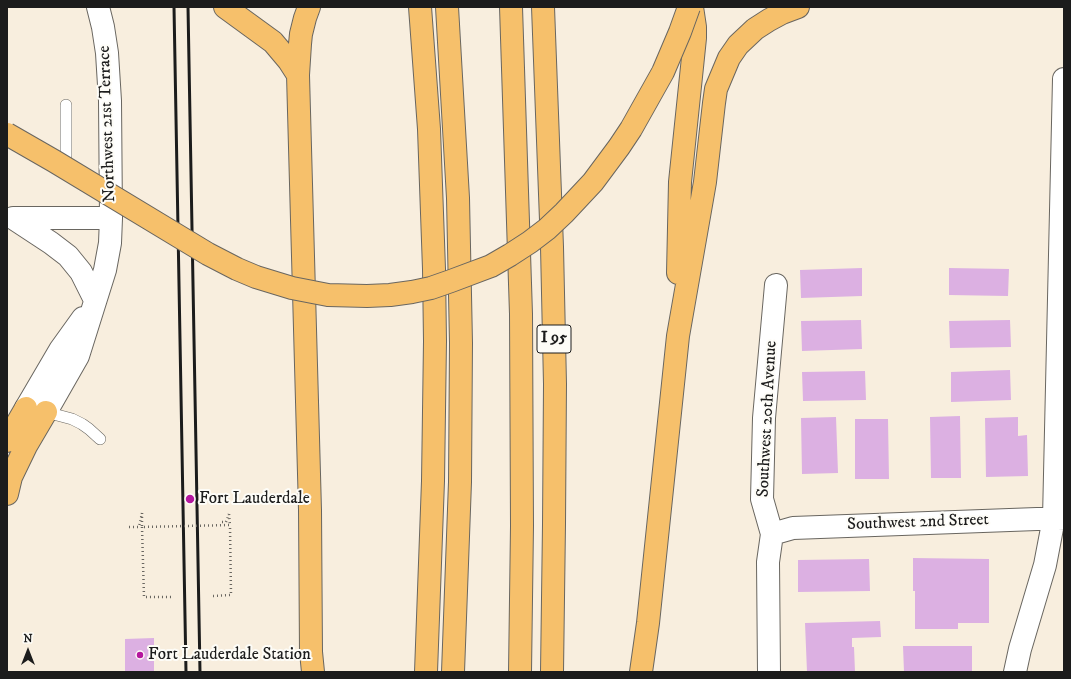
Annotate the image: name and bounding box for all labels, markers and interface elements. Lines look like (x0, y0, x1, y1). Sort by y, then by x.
street label: Northwest 21st Terrace (95, 45, 121, 203)
road number: I 95 (537, 325, 571, 353)
street label: Southwest 20th Avenue (754, 340, 782, 498)
place label: Fort Lauderdale (199, 489, 310, 509)
marker: Fort Lauderdale (184, 493, 196, 505)
street label: Southwest 2nd Street (847, 510, 989, 536)
north arrow (8, 631, 48, 671)
text: N (23, 632, 33, 646)
place label: Fort Lauderdale Station (148, 645, 311, 665)
marker: Fort Lauderdale Station (135, 650, 145, 660)

